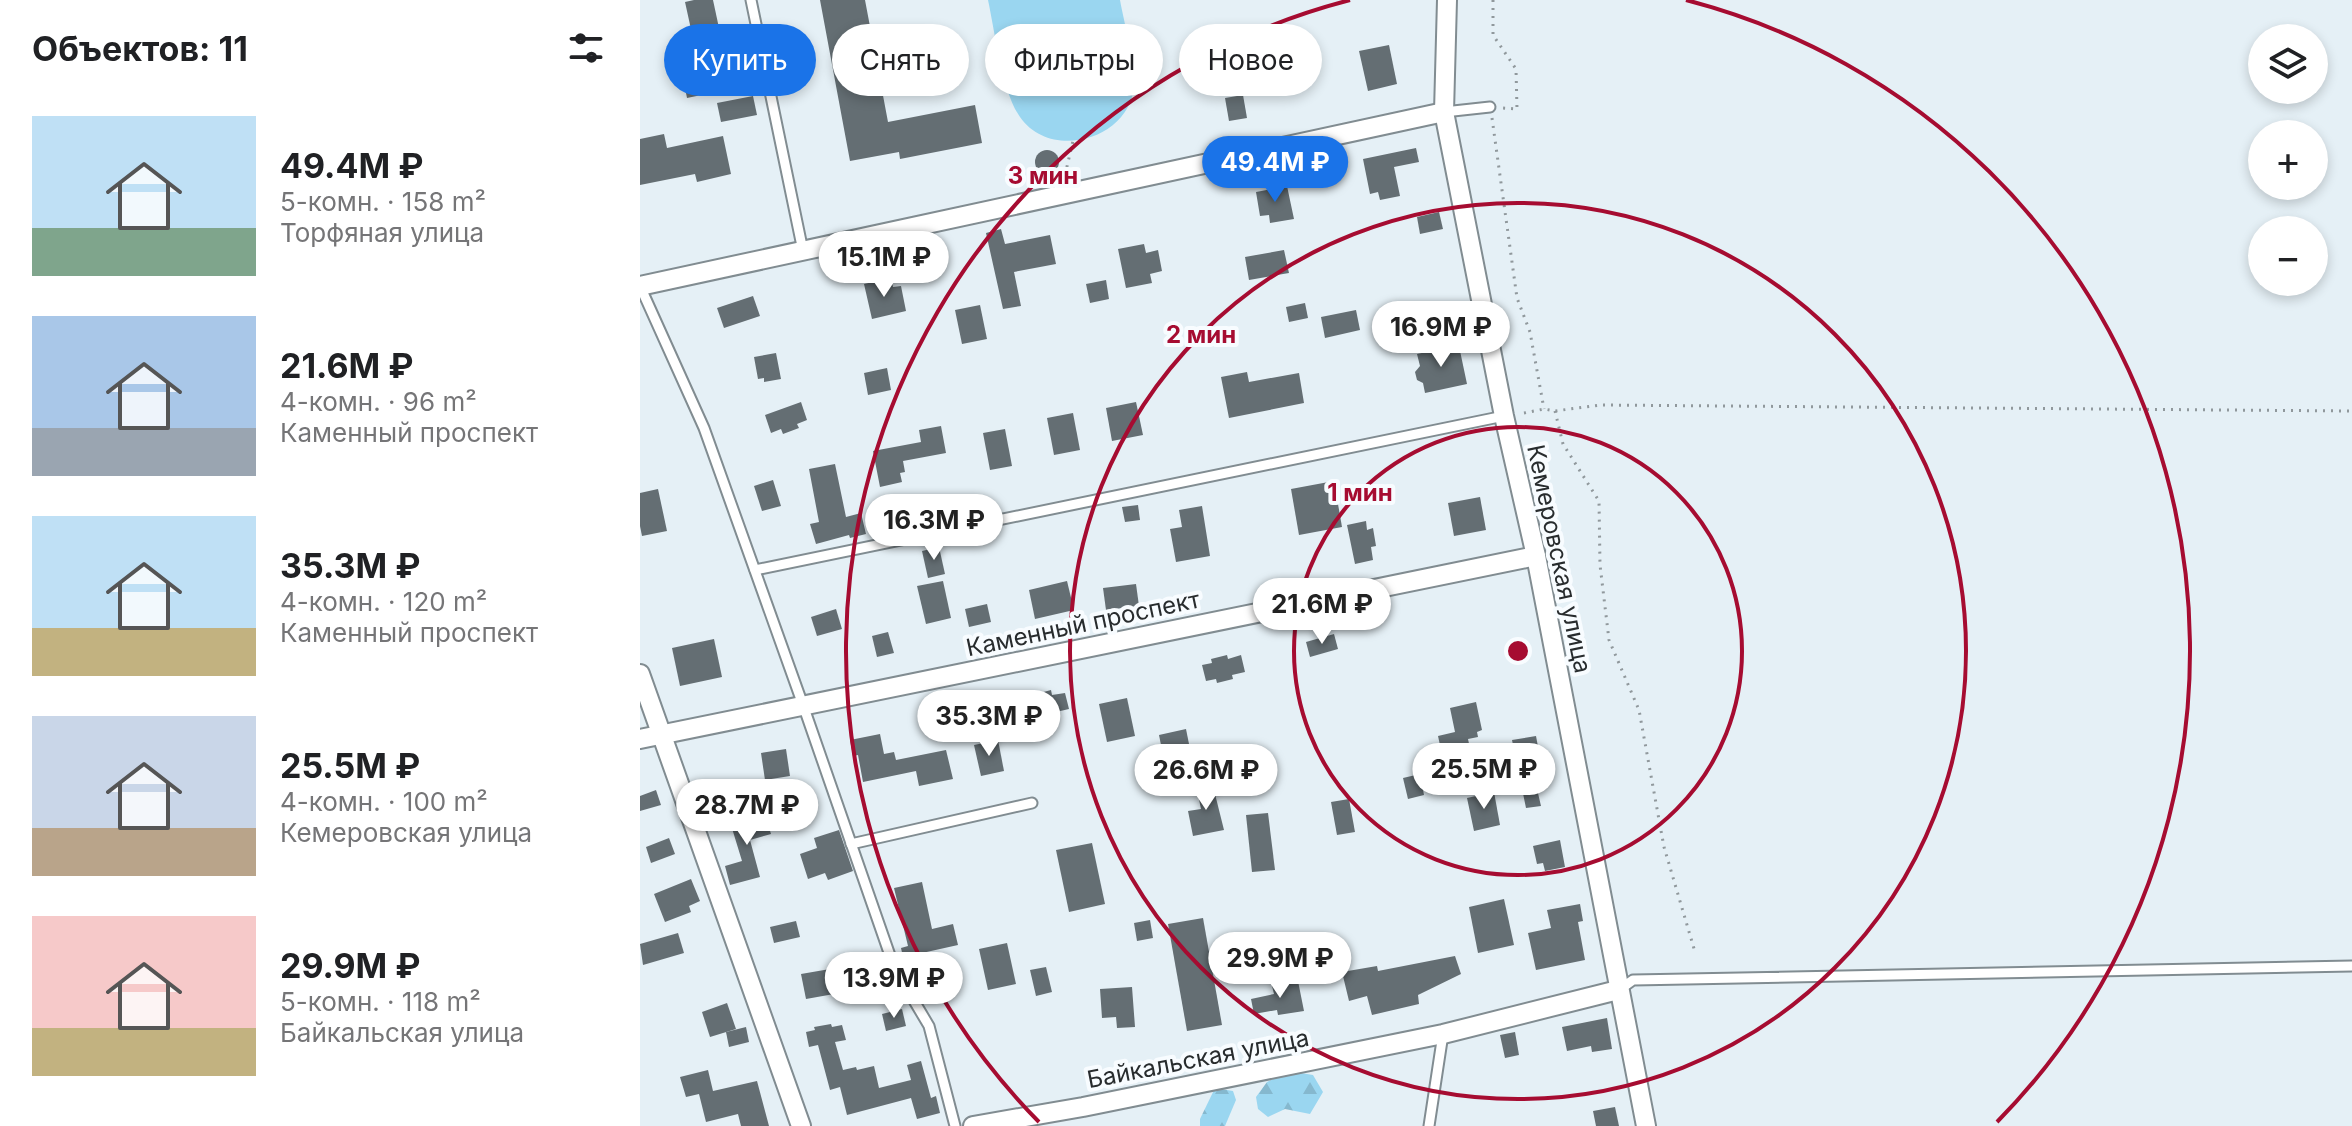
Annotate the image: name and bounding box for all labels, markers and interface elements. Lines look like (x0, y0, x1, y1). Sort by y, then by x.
chip: Купить (664, 24, 816, 96)
chip: Снять (832, 24, 969, 96)
chip: Фильтры (985, 24, 1163, 96)
chip: Новое (1179, 24, 1322, 96)
map controls (2248, 24, 2328, 296)
button: layers (2248, 24, 2328, 104)
icon: filters (564, 26, 608, 70)
text: Объектов: 11 (32, 28, 248, 69)
button: + (2248, 120, 2328, 200)
pin: 49.4M ₽ (1201, 136, 1349, 204)
text: 49.4M ₽ (280, 145, 423, 186)
text: 49.4M ₽ (1220, 146, 1330, 177)
icon: home (96, 148, 192, 244)
text: 3 мин (1008, 161, 1078, 190)
text: 5-комн. · 158 m² (280, 186, 486, 217)
button: − (2248, 216, 2328, 296)
text: Торфяная улица (280, 217, 484, 248)
pin: 15.1M ₽ (810, 231, 958, 299)
text: 15.1M ₽ (837, 241, 931, 272)
pin: 16.9M ₽ (1367, 301, 1515, 369)
text: 16.9M ₽ (1390, 311, 1492, 342)
text: 2 мин (1166, 320, 1236, 349)
text: 21.6M ₽ (280, 345, 413, 386)
icon: home (96, 348, 192, 444)
text: 4-комн. · 96 m² (280, 386, 477, 417)
text: Каменный проспект (280, 417, 538, 448)
street label: Кемеровская улица (1521, 442, 1598, 676)
text: 1 мин (1327, 478, 1393, 507)
pin: 16.3M ₽ (860, 494, 1008, 562)
text: 16.3M ₽ (883, 504, 985, 535)
text: 35.3M ₽ (280, 545, 420, 586)
icon: home (96, 548, 192, 644)
pin: 21.6M ₽ (1248, 578, 1396, 646)
street label: Каменный проспект (963, 585, 1202, 662)
text: 4-комн. · 120 m² (280, 586, 487, 617)
text: 21.6M ₽ (1271, 588, 1373, 619)
text: Каменный проспект (280, 617, 538, 648)
centre of rings (1504, 637, 1532, 665)
pin: 35.3M ₽ (915, 690, 1063, 758)
text: 35.3M ₽ (935, 700, 1043, 731)
pin: 25.5M ₽ (1410, 743, 1558, 811)
pin: 26.6M ₽ (1132, 744, 1280, 812)
text: 25.5M ₽ (280, 745, 420, 786)
icon: home (96, 748, 192, 844)
text: 25.5M ₽ (1430, 753, 1538, 784)
text: 26.6M ₽ (1153, 754, 1259, 785)
pin: 28.7M ₽ (673, 779, 821, 847)
text: 4-комн. · 100 m² (280, 786, 488, 817)
text: 28.7M ₽ (694, 789, 800, 820)
text: Кемеровская улица (280, 817, 532, 848)
pin: 29.9M ₽ (1206, 932, 1354, 1000)
text: 29.9M ₽ (1226, 942, 1334, 973)
text: 29.9M ₽ (280, 945, 420, 986)
icon: home (96, 948, 192, 1044)
pin: 13.9M ₽ (820, 952, 968, 1020)
text: 13.9M ₽ (843, 962, 945, 993)
text: 5-комн. · 118 m² (280, 986, 481, 1017)
text: Байкальская улица (280, 1017, 524, 1048)
street label: Байкальская улица (1085, 1023, 1311, 1094)

